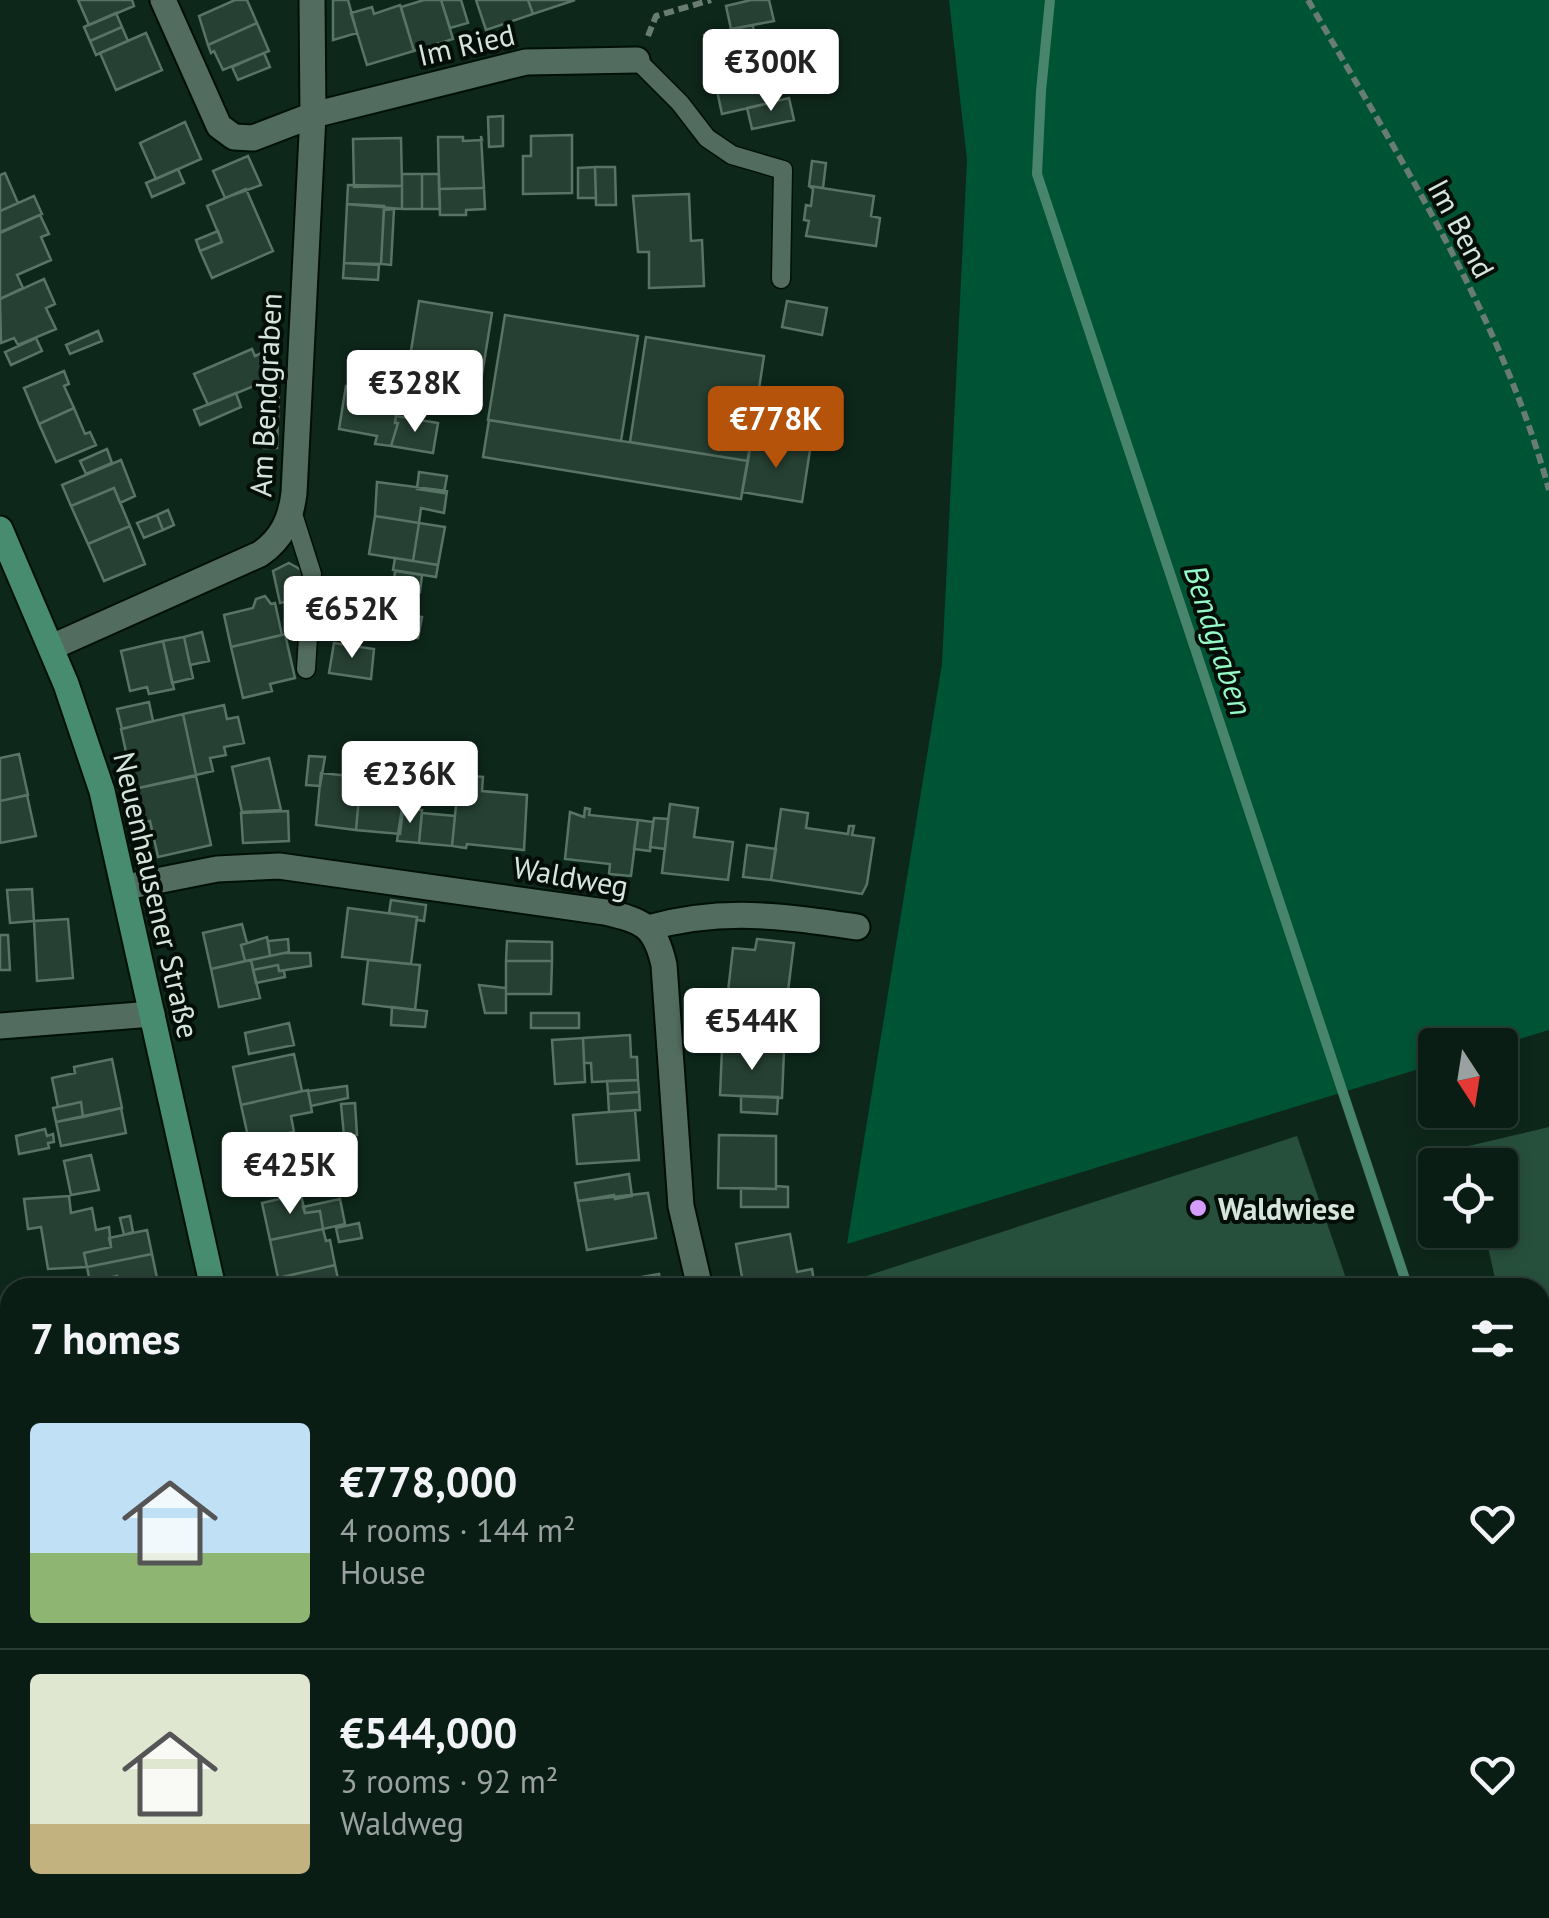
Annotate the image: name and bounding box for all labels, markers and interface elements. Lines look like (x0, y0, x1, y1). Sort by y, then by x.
street label: Im Ried (414, 14, 518, 74)
pin: €300K (701, 29, 841, 114)
text: €300K (725, 40, 817, 82)
street label: Im Bend (1420, 172, 1504, 284)
street label: Am Bendgraben (240, 292, 290, 498)
pin: €328K (345, 350, 485, 435)
text: €328K (369, 361, 461, 403)
pin: €778K (706, 386, 846, 471)
text: €778K (730, 397, 822, 439)
water label: Bendgraben (1175, 559, 1263, 721)
pin: €652K (282, 576, 422, 661)
text: €652K (306, 587, 398, 629)
pin: €236K (340, 741, 480, 826)
street label: Neuenhausener Straße (105, 748, 209, 1042)
text: €236K (364, 752, 456, 794)
street label: Waldweg (510, 847, 632, 905)
pin: €544K (682, 988, 822, 1073)
text: €544K (706, 999, 798, 1041)
north arrow (1418, 1028, 1518, 1128)
map controls (1418, 1028, 1518, 1248)
pin: €425K (220, 1132, 360, 1217)
text: €425K (244, 1143, 336, 1185)
button: locate (1418, 1148, 1518, 1248)
place label: Waldwiese (1218, 1189, 1355, 1228)
marker: Waldwiese (1187, 1197, 1209, 1219)
text: 7 homes (30, 1311, 181, 1366)
icon: filters (1465, 1311, 1520, 1366)
text: €778,000 (340, 1454, 517, 1509)
icon: home (110, 1463, 230, 1583)
icon: heart (1465, 1496, 1520, 1551)
text: 4 rooms · 144 m² (340, 1509, 576, 1551)
text: House (340, 1551, 426, 1593)
text: €544,000 (340, 1705, 517, 1760)
icon: home (110, 1714, 230, 1834)
icon: heart (1465, 1747, 1520, 1802)
text: 3 rooms · 92 m² (340, 1760, 558, 1802)
text: Waldweg (340, 1802, 464, 1844)

